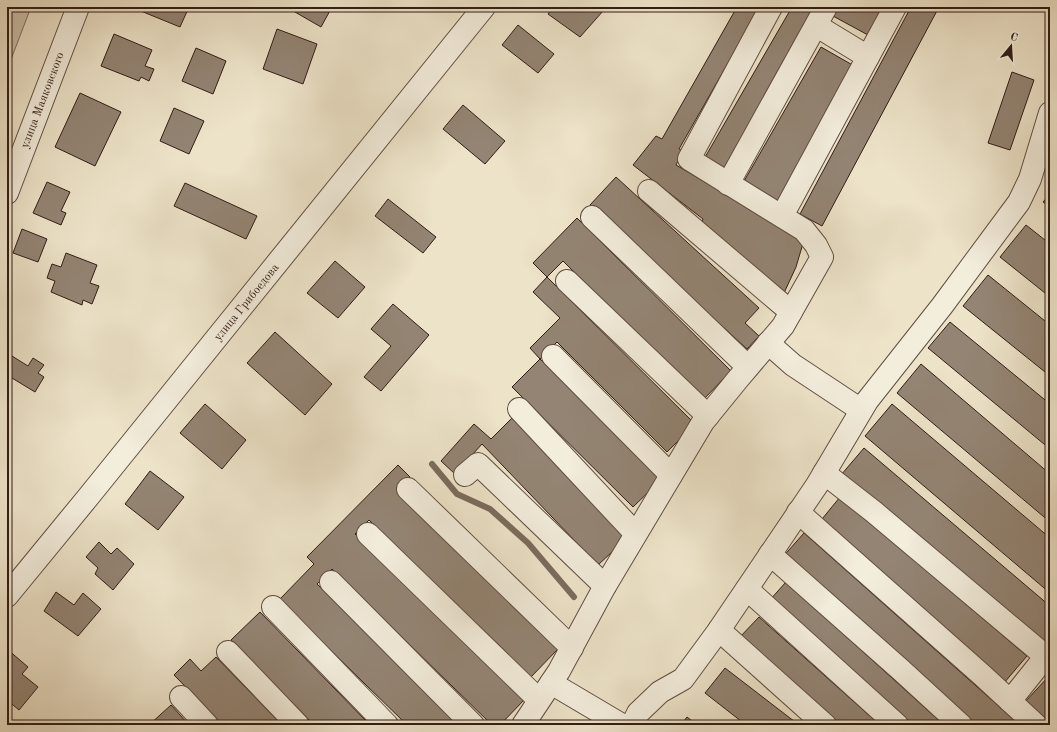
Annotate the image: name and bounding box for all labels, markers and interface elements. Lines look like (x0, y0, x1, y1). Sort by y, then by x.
north arrow (991, 26, 1031, 66)
text: С (1008, 32, 1019, 44)
street label: улица Маяковского (19, 51, 67, 150)
street label: улица Грибоедова (212, 262, 282, 344)

